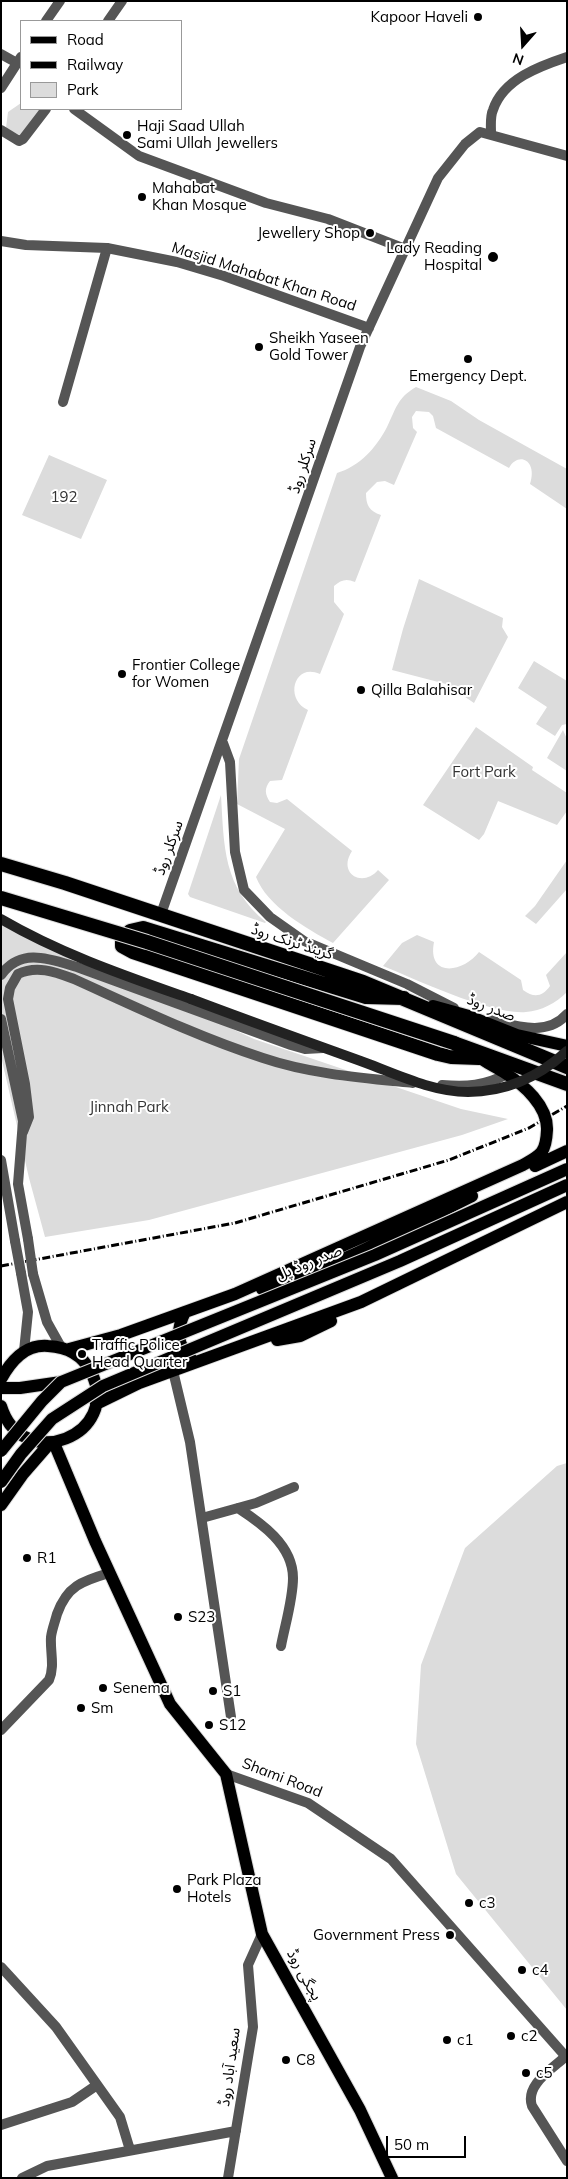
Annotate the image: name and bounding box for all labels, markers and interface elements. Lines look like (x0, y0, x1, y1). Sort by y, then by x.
place label: Kapoor Haveli (370, 8, 468, 26)
marker: Kapoor Haveli (472, 11, 484, 23)
legend (20, 20, 182, 110)
north arrow (498, 20, 548, 70)
text: Road (67, 30, 104, 49)
text: N (510, 49, 526, 69)
text: Railway (67, 55, 123, 74)
text: Park (67, 80, 99, 99)
place label: Haji Saad Ullah Sami Ullah Jewellers (137, 117, 278, 152)
marker: Haji Saad Ullah Sami Ullah Jewellers (121, 129, 133, 141)
place label: Mahabat Khan Mosque (152, 179, 247, 214)
marker: Mahabat Khan Mosque (136, 191, 148, 203)
place label: Jewellery Shop (257, 224, 360, 242)
marker: Jewellery Shop (364, 227, 376, 239)
street label: Masjid Mahabat Khan Road (169, 239, 359, 315)
place label: Lady Reading Hospital (386, 239, 482, 274)
marker: Lady Reading Hospital (486, 250, 500, 264)
place label: Sheikh Yaseen Gold Tower (269, 329, 369, 364)
marker: Sheikh Yaseen Gold Tower (253, 341, 265, 353)
marker: Emergency Dept. (462, 353, 474, 365)
place label: Emergency Dept. (409, 367, 527, 385)
street label: سرکلر روڈ (286, 436, 320, 496)
park label: 192 (51, 488, 77, 506)
place label: Frontier College for Women (132, 656, 240, 691)
marker: Frontier College for Women (116, 668, 128, 680)
place label: Qilla Balahisar (371, 681, 472, 699)
marker: Qilla Balahisar (355, 684, 367, 696)
park label: Fort Park (452, 763, 516, 781)
street label: سرکلر روڈ (151, 818, 187, 878)
street label: گرینڈ ٹرنک روڈ (249, 920, 335, 964)
street label: صدر روڈ (464, 991, 518, 1025)
park label: Jinnah Park (89, 1098, 169, 1116)
street label: صدر روڈ پل (273, 1242, 345, 1284)
place label: Traffic Police Head Quarter (92, 1336, 187, 1371)
marker: Traffic Police Head Quarter (76, 1348, 88, 1360)
place label: R1 (37, 1549, 56, 1567)
marker: R1 (21, 1552, 33, 1564)
place label: S23 (188, 1608, 215, 1626)
marker: S23 (172, 1611, 184, 1623)
place label: Senema (113, 1679, 170, 1697)
marker: Senema (97, 1682, 109, 1694)
place label: S1 (223, 1682, 241, 1700)
marker: S1 (207, 1685, 219, 1697)
place label: Sm (91, 1699, 114, 1717)
marker: Sm (75, 1702, 87, 1714)
place label: S12 (219, 1716, 246, 1734)
marker: S12 (203, 1719, 215, 1731)
street label: Shami Road (239, 1754, 325, 1802)
place label: Park Plaza Hotels (187, 1871, 262, 1906)
marker: Park Plaza Hotels (171, 1883, 183, 1895)
place label: c3 (479, 1894, 495, 1912)
marker: c3 (463, 1897, 475, 1909)
place label: Government Press (313, 1926, 440, 1944)
marker: Government Press (444, 1929, 456, 1941)
street label: پجگی روڈ (283, 1946, 325, 2004)
place label: c4 (532, 1961, 548, 1979)
marker: c4 (516, 1964, 528, 1976)
street label: سعید آباد روڈ (216, 2026, 244, 2108)
place label: c2 (521, 2027, 537, 2045)
marker: c2 (505, 2030, 517, 2042)
place label: c1 (457, 2031, 473, 2049)
marker: c1 (441, 2034, 453, 2046)
place label: C8 (296, 2051, 315, 2069)
marker: C8 (280, 2054, 292, 2066)
place label: c5 (536, 2064, 552, 2082)
marker: c5 (520, 2067, 532, 2079)
scale bar (388, 2126, 468, 2158)
text: 50 m (394, 2135, 429, 2154)

